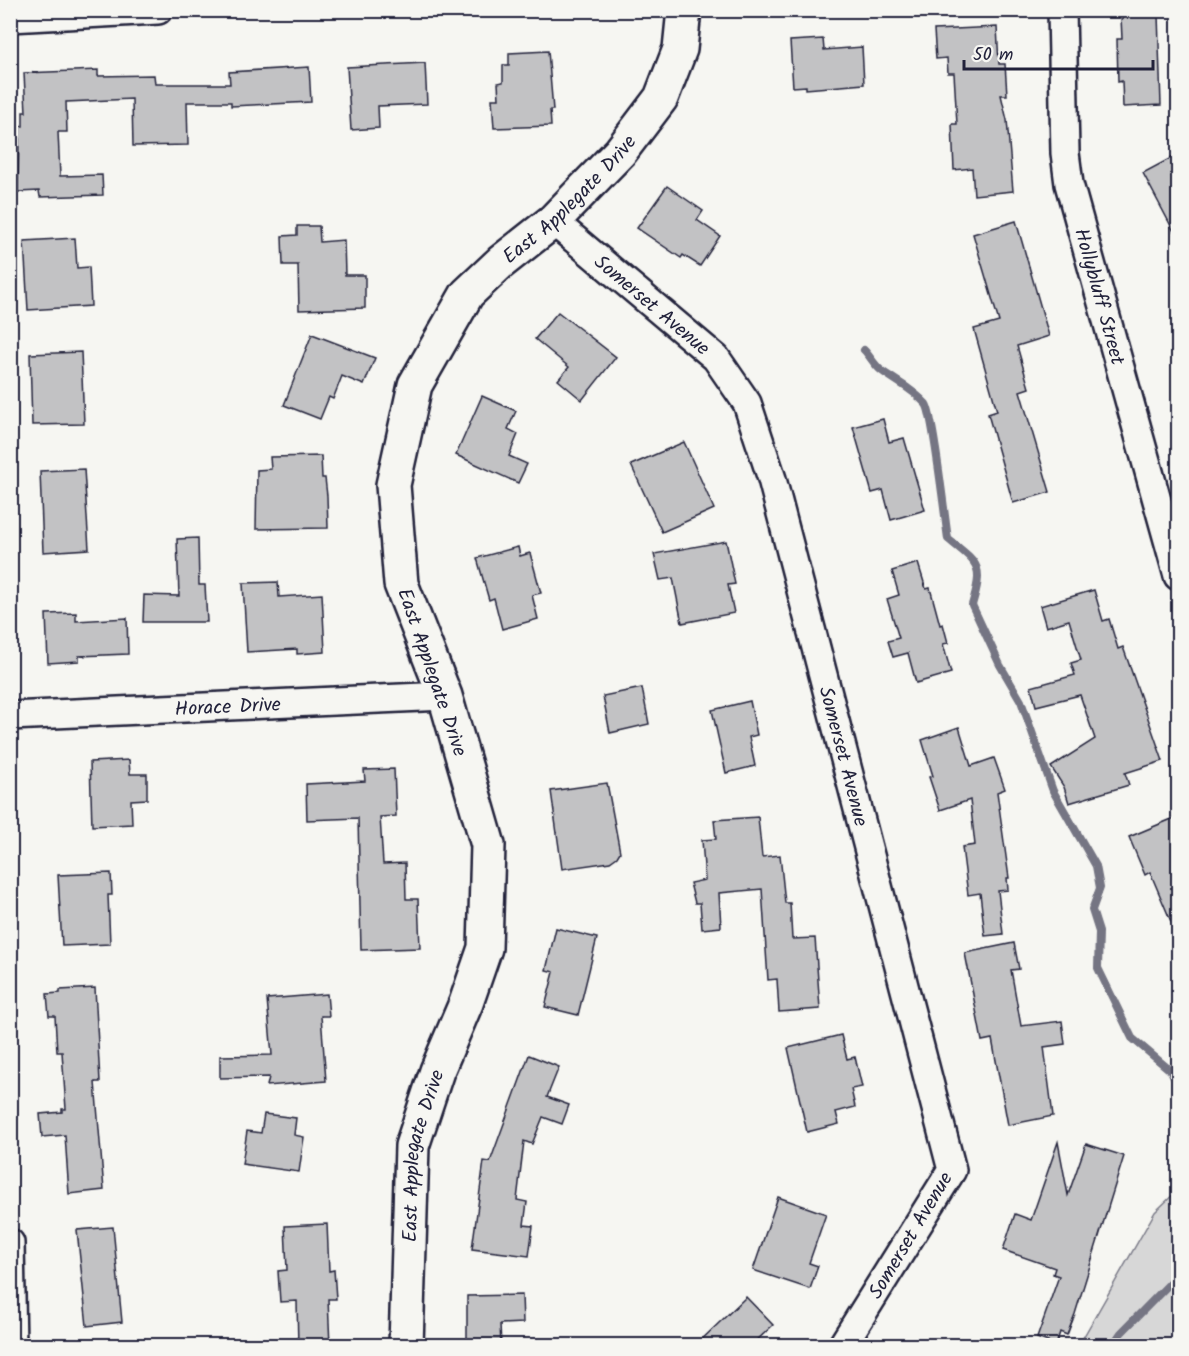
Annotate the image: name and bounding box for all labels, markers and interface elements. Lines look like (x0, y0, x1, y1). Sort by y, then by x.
scale bar (964, 33, 1153, 71)
text: 50 m (973, 41, 1013, 70)
street label: East Applegate Drive (496, 129, 646, 273)
street label: Hollybluff Street (1064, 225, 1133, 369)
street label: Somerset Avenue (586, 248, 716, 365)
street label: East Applegate Drive (387, 584, 475, 761)
street label: Somerset Avenue (809, 683, 876, 830)
street label: Horace Drive (174, 690, 282, 726)
street label: East Applegate Drive (395, 1066, 454, 1243)
street label: Somerset Avenue (861, 1166, 962, 1306)

